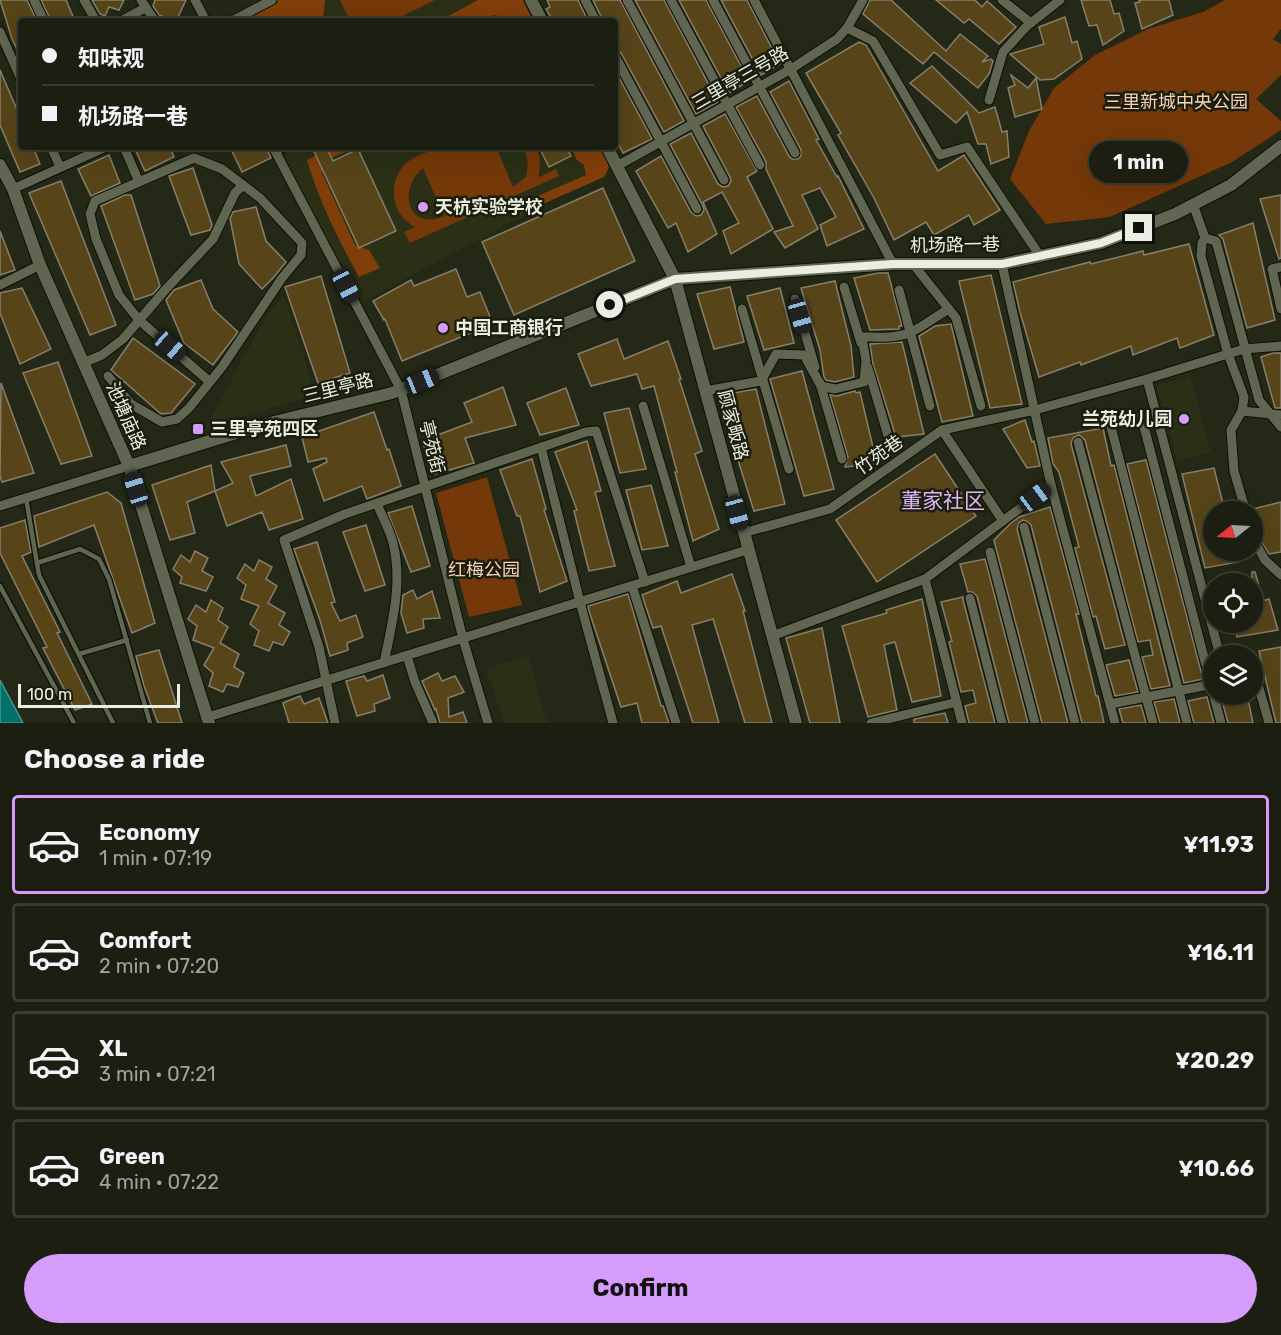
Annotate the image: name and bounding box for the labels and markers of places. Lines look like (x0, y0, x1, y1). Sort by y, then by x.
place label: 天杭实验学校 (435, 196, 543, 218)
marker: 天杭实验学校 (416, 200, 430, 214)
place label: 中国工商银行 (455, 317, 563, 339)
marker: 中国工商银行 (436, 321, 450, 335)
place label: 兰苑幼儿园 (1082, 408, 1172, 430)
marker: 兰苑幼儿园 (1177, 412, 1191, 426)
place label: 三里亭苑四区 (210, 418, 318, 440)
marker: 三里亭苑四区 (191, 422, 205, 436)

